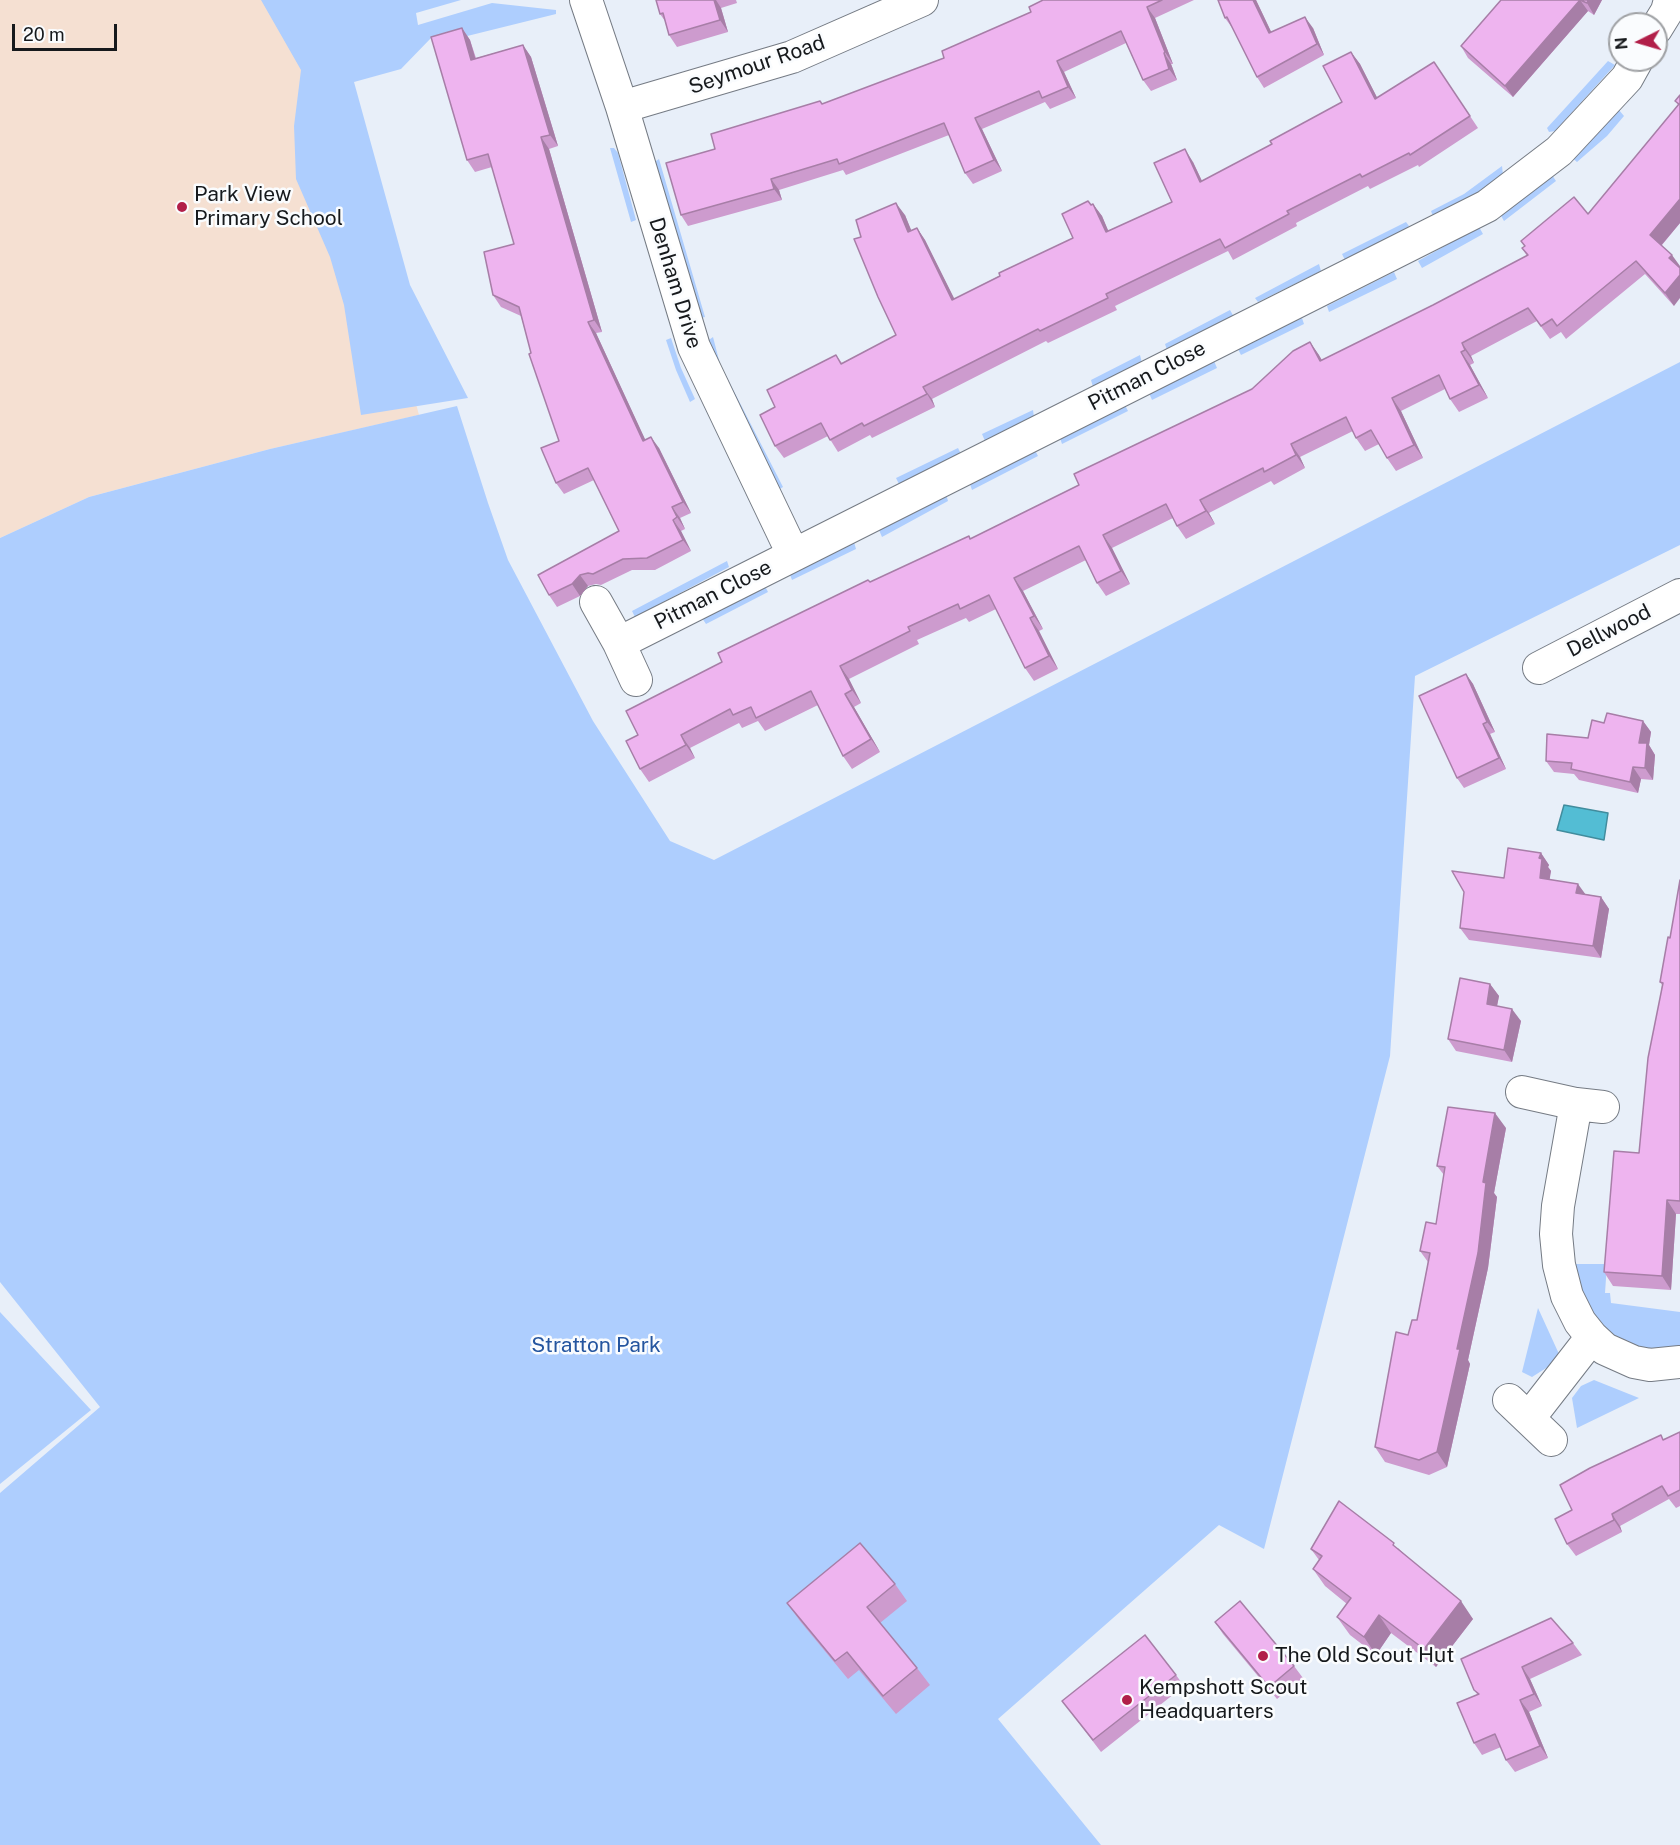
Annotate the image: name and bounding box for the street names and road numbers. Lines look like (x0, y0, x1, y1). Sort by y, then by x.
street label: Seymour Road (686, 30, 828, 100)
street label: Denham Drive (643, 214, 707, 352)
street label: Pitman Close (1084, 336, 1210, 416)
street label: Pitman Close (650, 555, 776, 635)
street label: Dellwood (1563, 599, 1655, 663)

